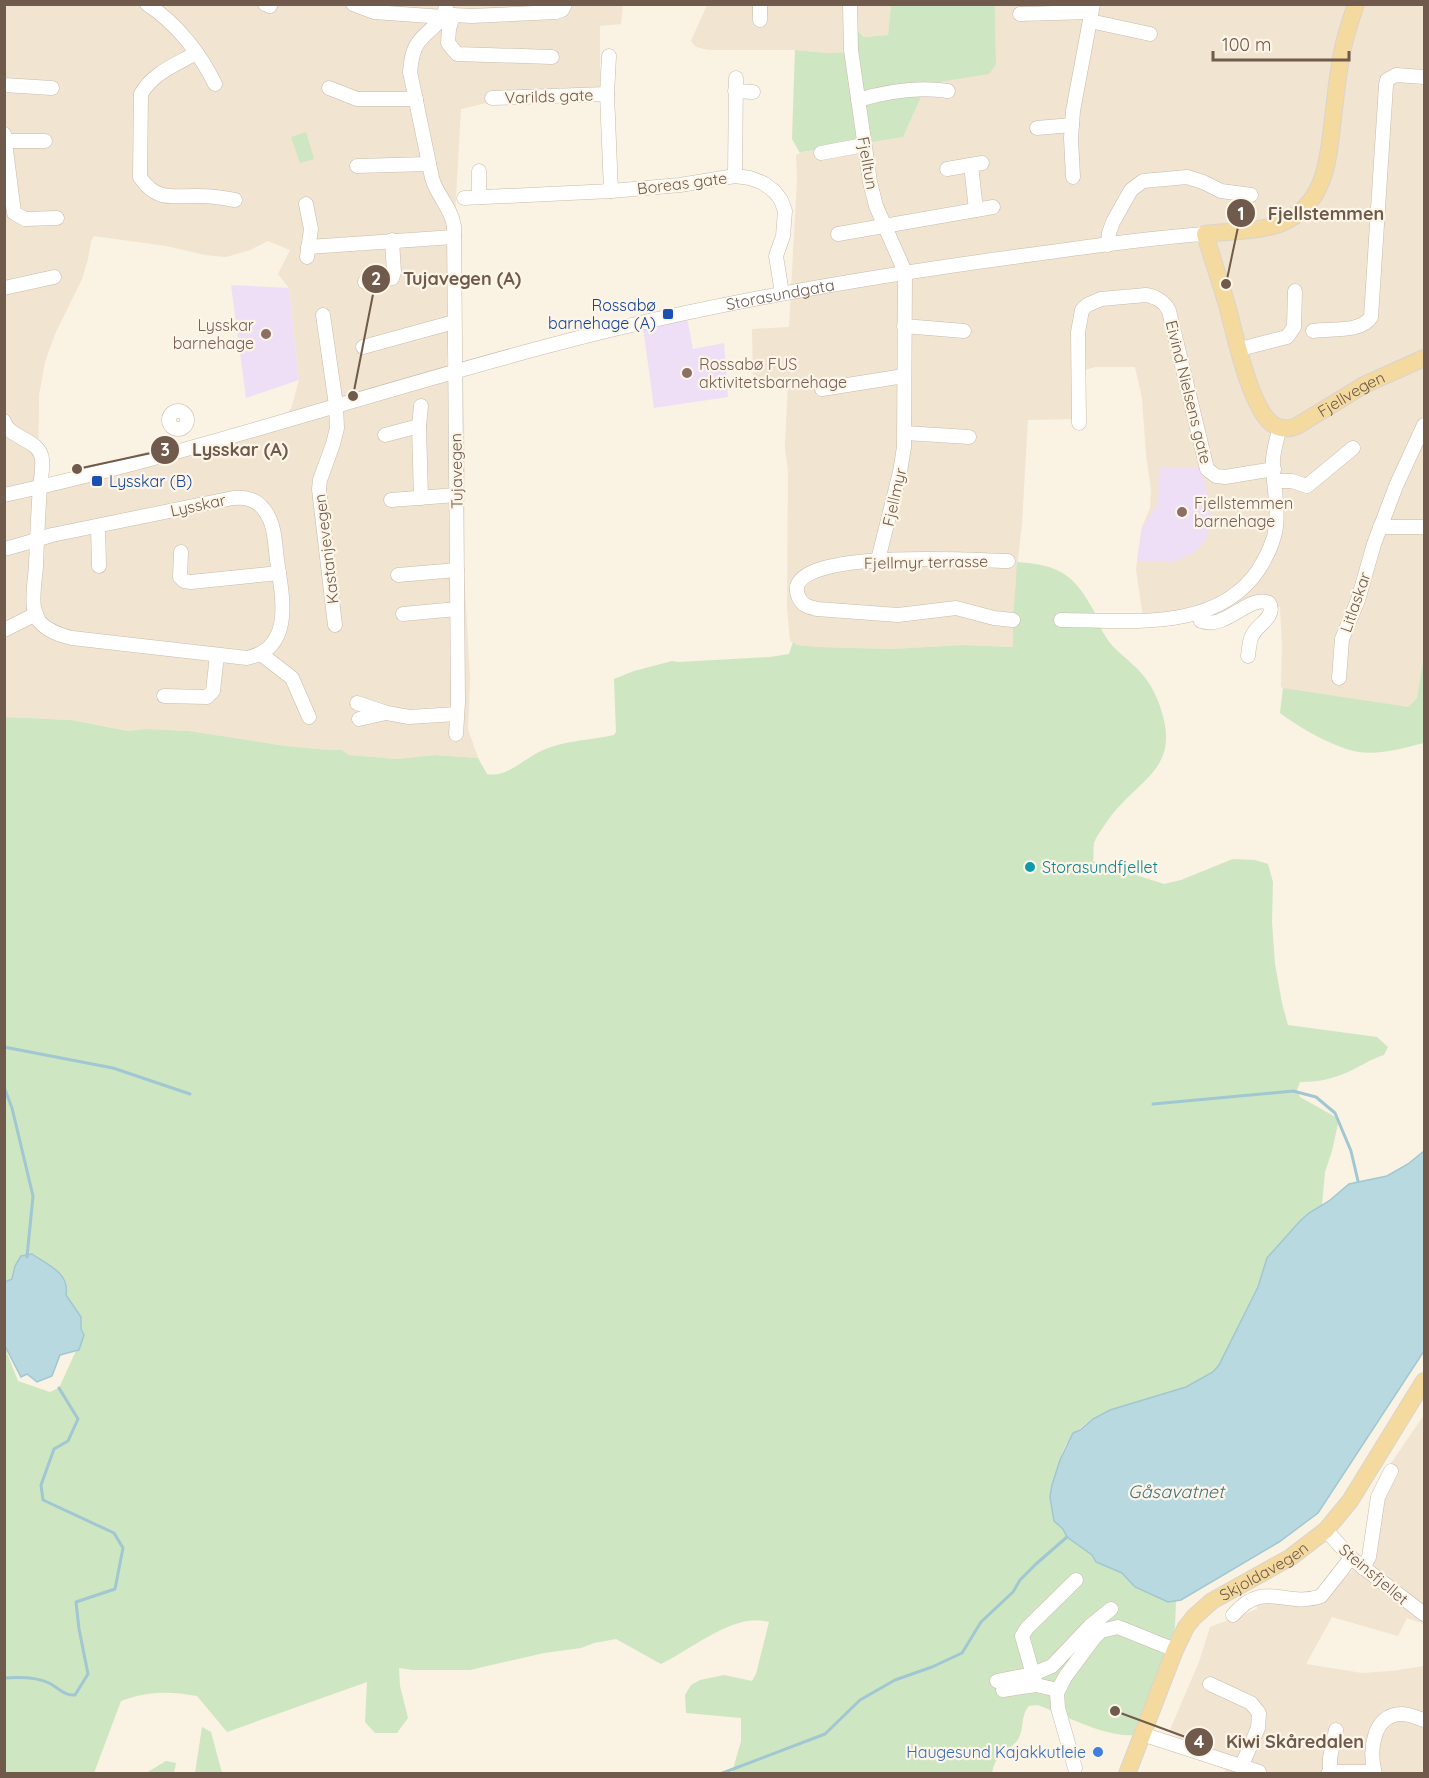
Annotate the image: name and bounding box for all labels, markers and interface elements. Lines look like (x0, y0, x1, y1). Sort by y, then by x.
scale bar (1213, 24, 1350, 62)
text: 100 m (1222, 33, 1271, 56)
street label: Varilds gate (504, 84, 594, 108)
street label: Fjelltun (854, 135, 882, 191)
street label: Boreas gate (636, 168, 728, 198)
callout: Fjellstemmen (1226, 195, 1397, 231)
text: 1 (1237, 202, 1245, 225)
text: Fjellstemmen (1268, 202, 1384, 225)
callout: Tujavegen (A) (361, 261, 533, 297)
text: 2 (371, 267, 381, 290)
text: Tujavegen (A) (403, 267, 521, 290)
street label: Storasundgata (724, 274, 836, 314)
place label: Rossabø barnehage (A) (548, 295, 656, 333)
marker: Rossabø barnehage (A) (661, 307, 675, 321)
place label: Lysskar barnehage (173, 315, 254, 353)
street label: Eivind Nielsens gate (1161, 318, 1217, 466)
marker: Lysskar barnehage (259, 327, 273, 341)
place label: Rossabø FUS aktivitetsbarnehage (699, 354, 847, 392)
marker: Rossabø FUS aktivitetsbarnehage (680, 366, 694, 380)
street label: Fjellvegen (1314, 367, 1388, 421)
callout: Lysskar (A) (150, 432, 300, 468)
street label: Tujavegen (445, 433, 467, 509)
text: 3 (160, 438, 170, 461)
text: Lysskar (A) (192, 438, 288, 461)
street label: Fjellmyr (878, 466, 910, 528)
place label: Lysskar (B) (109, 471, 192, 491)
marker: Lysskar (B) (90, 474, 104, 488)
street label: Lysskar (168, 489, 228, 521)
street label: Kastanjevegen (309, 493, 343, 605)
place label: Fjellstemmen barnehage (1194, 493, 1293, 531)
marker: Fjellstemmen barnehage (1175, 505, 1189, 519)
street label: Fjellmyr terrasse (864, 551, 988, 573)
street label: Litlaskar (1335, 569, 1375, 635)
place label: Storasundfjellet (1042, 857, 1158, 877)
marker: Storasundfjellet (1023, 860, 1037, 874)
water label: Gåsavatnet (1128, 1480, 1226, 1503)
street label: Skjoldavegen (1216, 1537, 1312, 1605)
street label: Steinsfjellet (1335, 1539, 1413, 1609)
callout: Kiwi Skåredalen (1184, 1724, 1376, 1760)
text: 4 (1194, 1730, 1205, 1753)
text: Kiwi Skåredalen (1226, 1730, 1364, 1753)
place label: Haugesund Kajakkutleie (906, 1742, 1086, 1762)
marker: Haugesund Kajakkutleie (1091, 1745, 1105, 1759)

